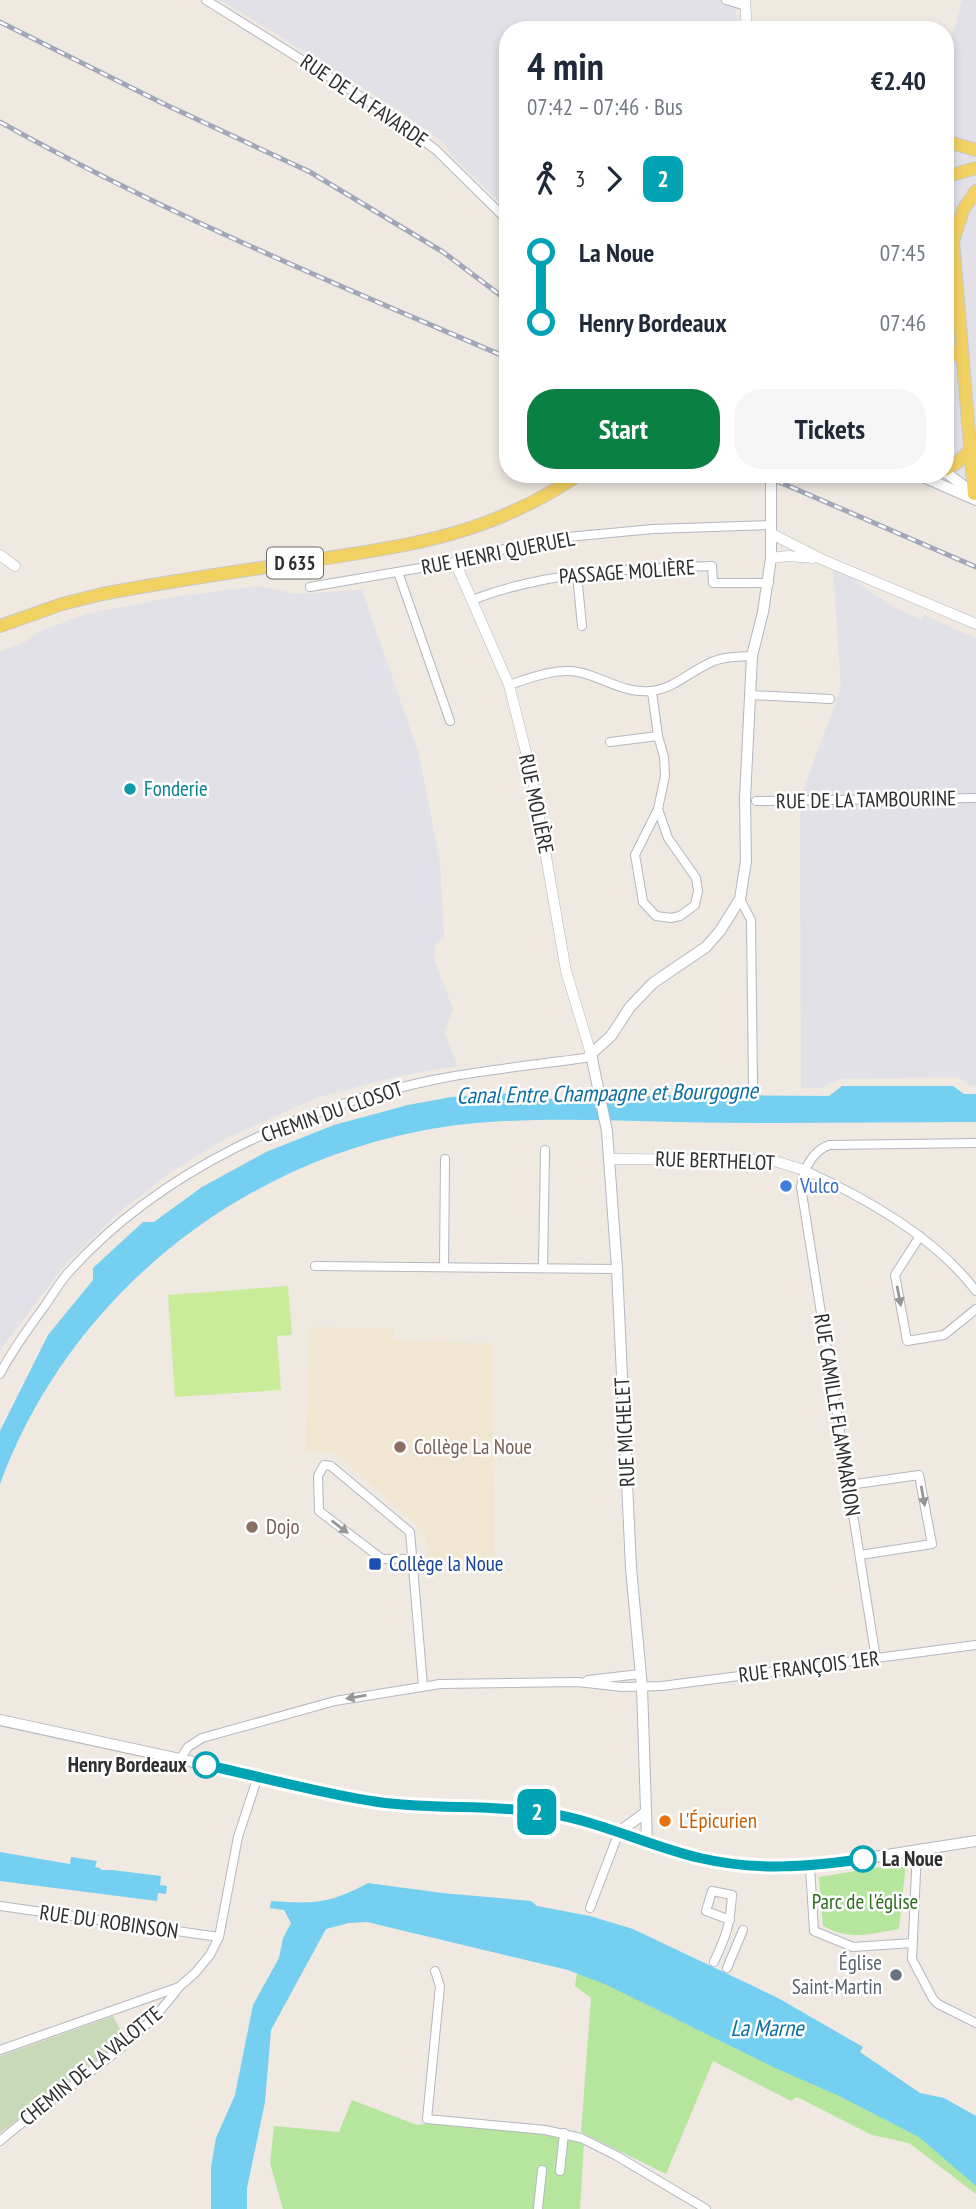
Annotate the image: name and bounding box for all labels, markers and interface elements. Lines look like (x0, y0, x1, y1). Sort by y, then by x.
text: 4 min (527, 41, 604, 90)
street label: RUE DE LA FAVARDE (295, 48, 433, 153)
text: €2.40 (871, 64, 926, 97)
text: 07:42 – 07:46 · Bus (527, 92, 683, 121)
icon: walk (527, 160, 565, 198)
icon: forward (595, 160, 633, 198)
text: 2 (657, 163, 669, 194)
text: 3 (575, 164, 585, 193)
text: La Noue (579, 236, 654, 269)
text: 07:45 (880, 238, 926, 267)
text: Henry Bordeaux (579, 306, 727, 339)
text: 07:46 (880, 308, 926, 337)
button: Start (527, 389, 720, 469)
button: Tickets (734, 389, 926, 469)
street label: RUE HENRI QUERUEL (419, 524, 577, 581)
road number: D 635 (267, 548, 323, 578)
street label: PASSAGE MOLIÈRE (558, 553, 696, 590)
street label: RUE MOLIÈRE (513, 752, 560, 856)
place label: Fonderie (144, 775, 208, 802)
marker: Fonderie (122, 781, 138, 797)
street label: RUE DE LA TAMBOURINE (776, 784, 956, 815)
street label: CHEMIN DU CLOSOT (257, 1074, 407, 1148)
water label: Canal Entre Champagne et Bourgogne (456, 1075, 759, 1110)
street label: RUE BERTHELOT (655, 1145, 776, 1176)
place label: Vulco (799, 1172, 839, 1199)
marker: Vulco (778, 1178, 794, 1194)
one-way arrow (893, 1285, 904, 1307)
street label: RUE CAMILLE FLAMMARION (808, 1312, 867, 1518)
street label: RUE MICHELET (608, 1376, 641, 1488)
place label: Collège La Noue (414, 1433, 532, 1460)
marker: Collège La Noue (392, 1439, 408, 1455)
one-way arrow (918, 1485, 929, 1507)
place label: Dojo (266, 1513, 300, 1540)
marker: Dojo (244, 1519, 260, 1535)
one-way arrow (331, 1520, 349, 1535)
place label: Collège la Noue (389, 1550, 504, 1577)
marker: Collège la Noue (367, 1556, 383, 1572)
street label: RUE FRANÇOIS 1ER (737, 1644, 881, 1689)
one-way arrow (345, 1692, 367, 1703)
place label: Henry Bordeaux (68, 1751, 188, 1778)
marker: Henry Bordeaux (193, 1752, 219, 1778)
line badge: 2 (514, 1789, 560, 1835)
text: 2 (531, 1796, 543, 1827)
place label: L'Épicurien (679, 1807, 757, 1834)
marker: L'Épicurien (657, 1813, 673, 1829)
place label: La Noue (882, 1845, 943, 1872)
marker: La Noue (850, 1846, 876, 1872)
park label: Parc de l'église (812, 1888, 918, 1915)
street label: RUE DU ROBINSON (38, 1898, 180, 1945)
place label: Église Saint-Martin (792, 1949, 882, 2000)
marker: Église Saint-Martin (888, 1967, 904, 1983)
street label: CHEMIN DE LA VALOTTE (14, 2000, 167, 2131)
water label: La Marne (730, 2013, 805, 2042)

